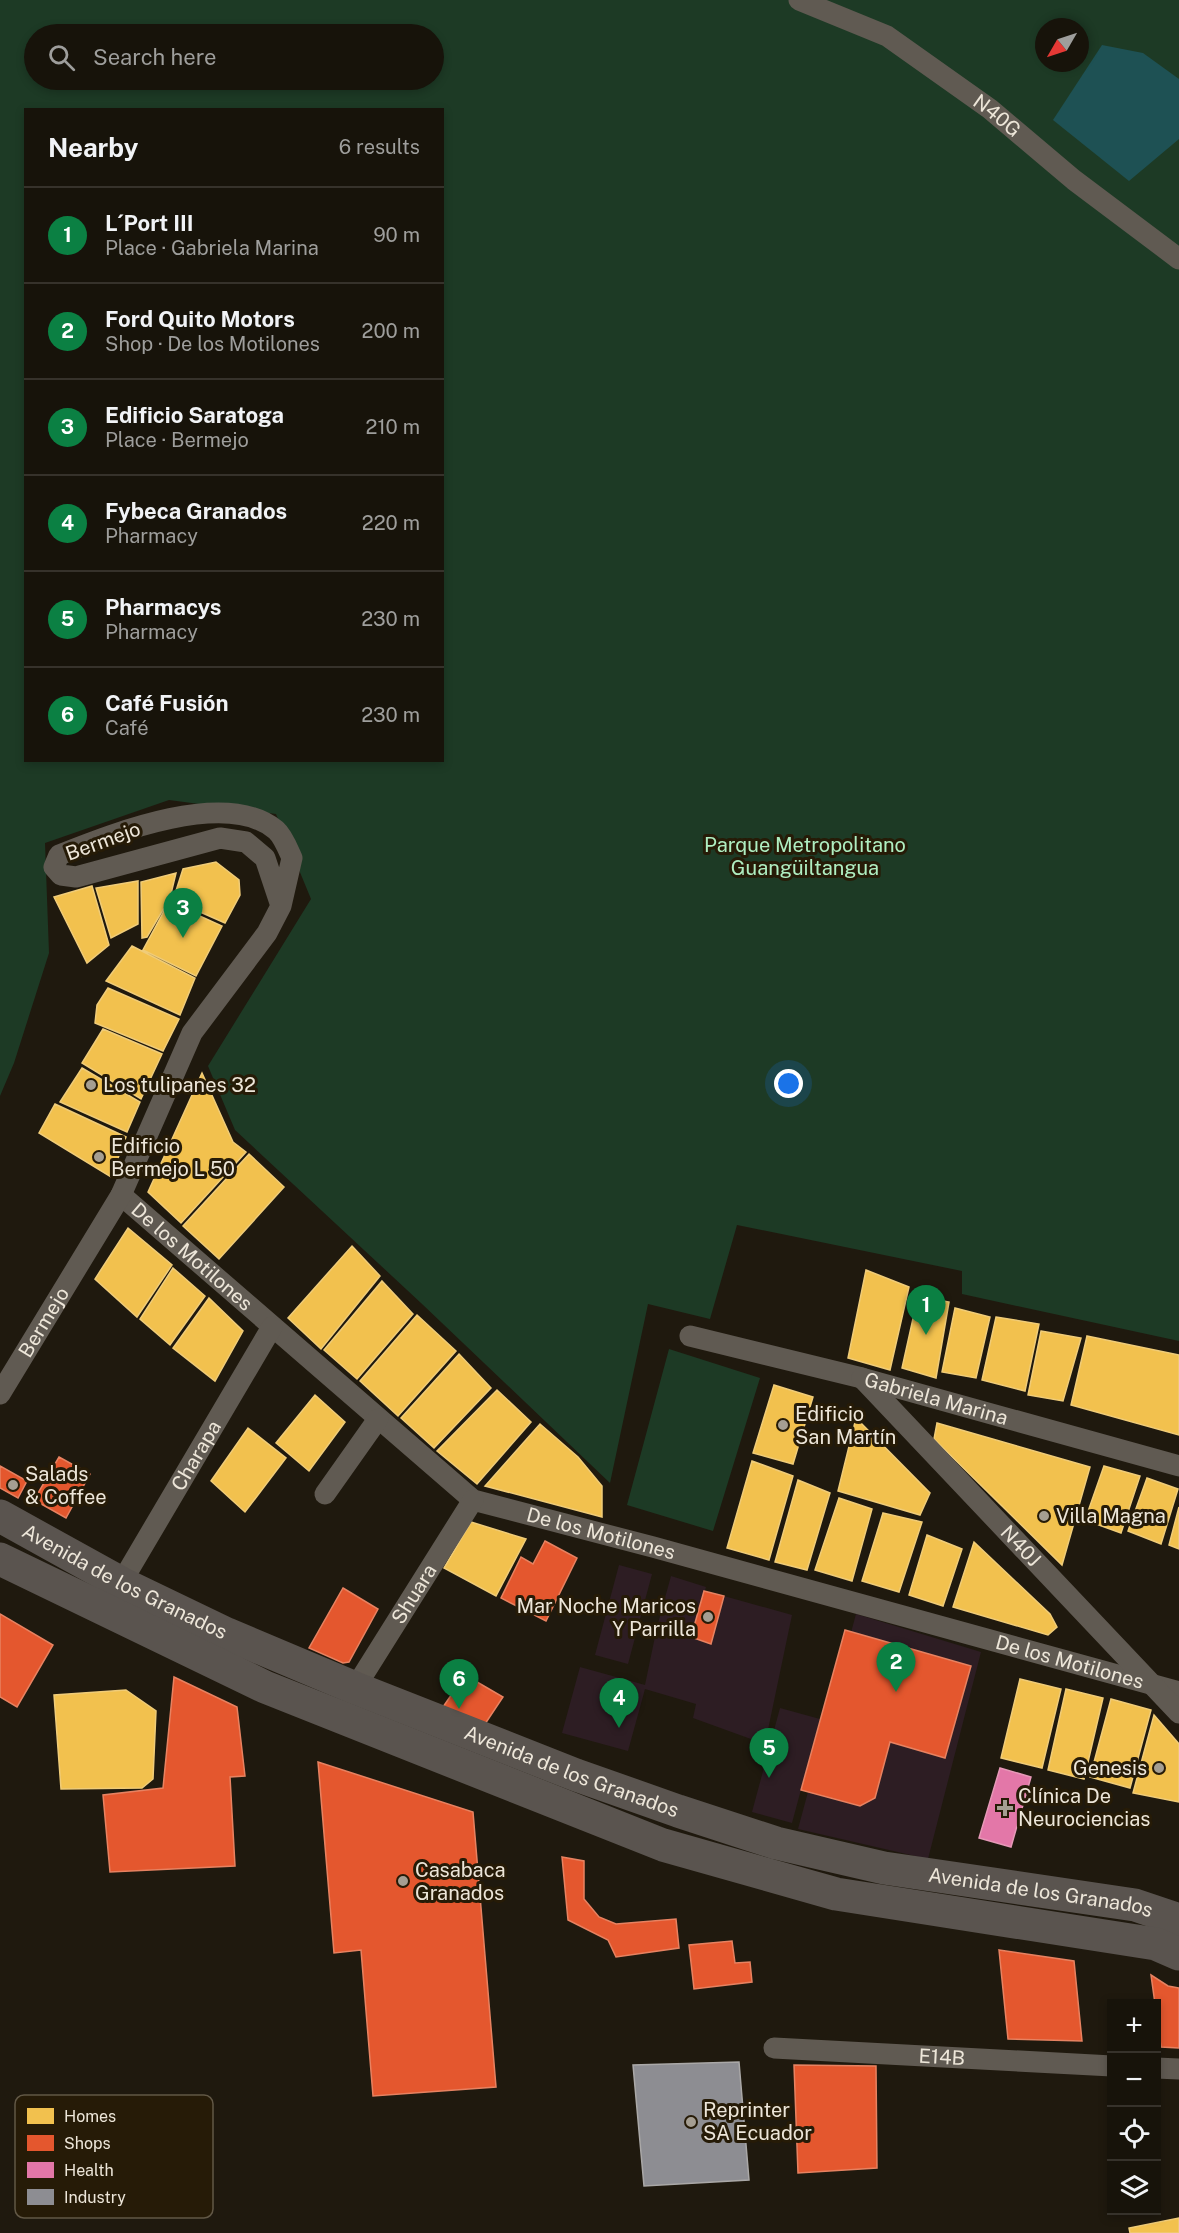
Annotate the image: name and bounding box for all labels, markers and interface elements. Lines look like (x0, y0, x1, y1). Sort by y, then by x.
north arrow (1035, 18, 1089, 72)
search box (24, 24, 444, 90)
icon: search (45, 41, 78, 74)
text: Search here (93, 44, 217, 70)
street label: N40G (969, 89, 1026, 142)
text: Nearby (48, 132, 138, 163)
text: 6 results (339, 135, 420, 159)
text: L´Port III (105, 210, 194, 236)
text: 1 (63, 223, 72, 247)
text: 90 m (373, 223, 420, 247)
text: Place · Gabriela Marina (105, 236, 319, 260)
text: Ford Quito Motors (105, 306, 295, 332)
text: 2 (61, 319, 74, 343)
text: 200 m (362, 319, 420, 343)
text: Shop · De los Motilones (105, 332, 320, 356)
text: Edificio Saratoga (105, 402, 284, 428)
text: 3 (61, 415, 74, 439)
text: 210 m (366, 415, 420, 439)
text: Place · Bermejo (105, 428, 249, 452)
text: Fybeca Granados (105, 498, 287, 524)
text: 4 (61, 511, 74, 535)
text: 220 m (362, 511, 420, 535)
text: Pharmacy (105, 524, 198, 548)
text: Pharmacys (105, 594, 221, 620)
text: 5 (61, 607, 74, 631)
text: 230 m (361, 607, 420, 631)
text: Pharmacy (105, 620, 198, 644)
text: Café Fusión (105, 690, 229, 716)
text: 6 (61, 703, 74, 727)
text: 230 m (361, 703, 420, 727)
text: Café (105, 716, 148, 740)
street label: Bermejo (62, 816, 144, 866)
park label: Parque Metropolitano Guangüiltangua (704, 833, 906, 880)
pin: 3 (164, 888, 202, 938)
your location (774, 1069, 803, 1098)
place label: Los tulipanes 32 (103, 1073, 256, 1097)
marker: Los tulipanes 32 (84, 1078, 98, 1092)
place label: Edificio Bermejo L 50 (111, 1134, 235, 1181)
marker: Edificio Bermejo L 50 (92, 1150, 106, 1164)
street label: De los Motilones (126, 1197, 258, 1316)
street label: Bermejo (13, 1283, 74, 1362)
pin: 1 (906, 1286, 946, 1335)
street label: Gabriela Marina (862, 1367, 1011, 1430)
place label: Edificio San Martín (795, 1402, 896, 1449)
street label: Charapa (166, 1416, 226, 1495)
marker: Edificio San Martín (776, 1418, 790, 1432)
place label: Salads & Coffee (25, 1462, 107, 1509)
marker: Salads & Coffee (6, 1478, 20, 1492)
street label: De los Motilones (524, 1502, 678, 1565)
place label: Villa Magna (1056, 1504, 1166, 1528)
marker: Villa Magna (1037, 1509, 1051, 1523)
street label: Avenida de los Granados (18, 1519, 231, 1644)
street label: N40J (996, 1520, 1046, 1571)
street label: Shuara (386, 1560, 442, 1628)
place label: Mar Noche Maricos Y Parrilla (516, 1594, 696, 1641)
marker: Mar Noche Maricos Y Parrilla (701, 1610, 715, 1624)
street label: De los Motilones (993, 1630, 1147, 1694)
pin: 2 (876, 1642, 916, 1692)
pin: 6 (440, 1660, 478, 1709)
pin: 4 (600, 1678, 638, 1728)
street label: Avenida de los Granados (461, 1720, 682, 1822)
pin: 5 (750, 1728, 788, 1778)
place label: Genesis (1073, 1756, 1147, 1780)
marker: Genesis (1152, 1761, 1166, 1775)
place label: Clínica De Neurociencias (1018, 1784, 1150, 1831)
marker: Clínica De Neurociencias (996, 1799, 1014, 1817)
place label: Casabaca Granados (415, 1858, 505, 1905)
street label: Avenida de los Granados (927, 1863, 1156, 1922)
marker: Casabaca Granados (396, 1874, 410, 1888)
map controls (1107, 1999, 1161, 2215)
button: + (1107, 1999, 1161, 2053)
street label: E14B (918, 2044, 966, 2070)
button: − (1107, 2053, 1161, 2107)
legend (15, 2095, 213, 2218)
place label: Reprinter SA Ecuador (703, 2098, 812, 2145)
text: Homes (64, 2107, 116, 2126)
button: locate (1107, 2107, 1161, 2161)
marker: Reprinter SA Ecuador (684, 2115, 698, 2129)
text: Shops (64, 2134, 111, 2153)
text: Health (64, 2161, 114, 2180)
button: layers (1107, 2161, 1161, 2215)
text: Industry (64, 2188, 126, 2207)

